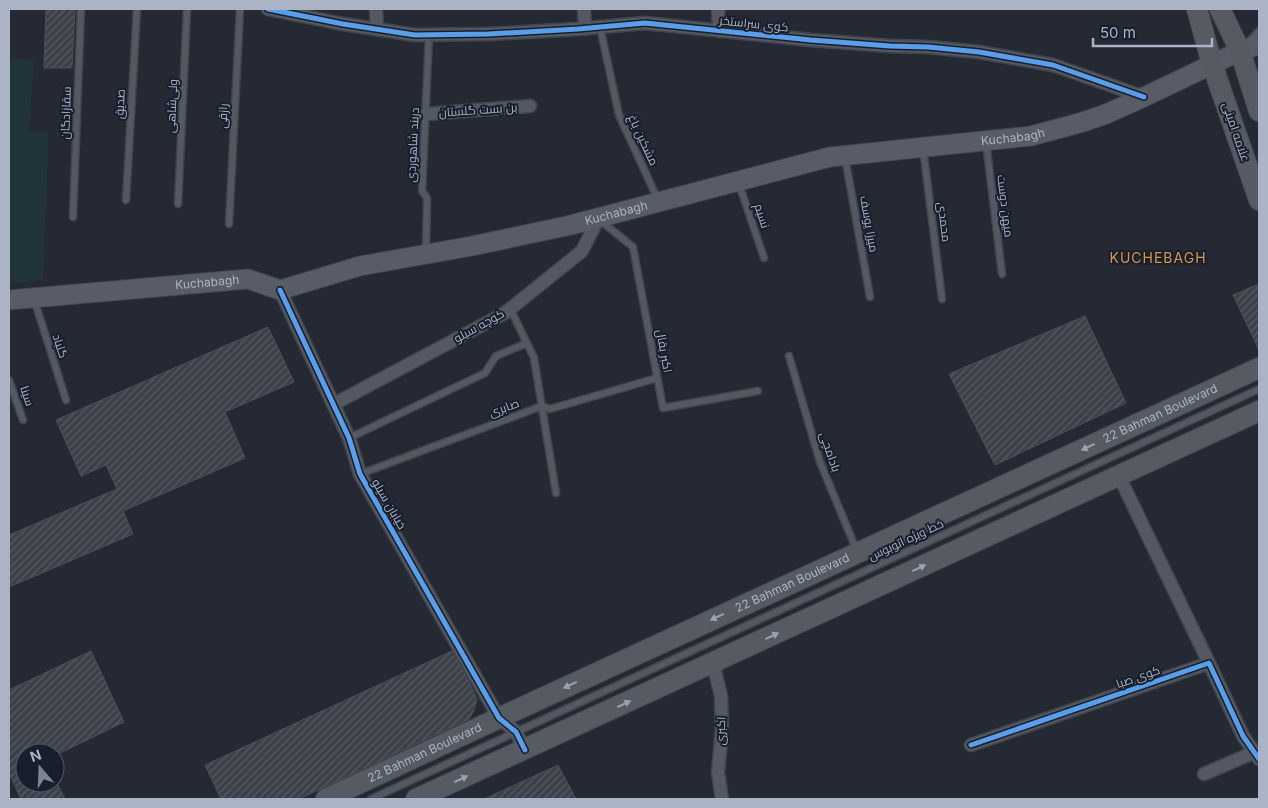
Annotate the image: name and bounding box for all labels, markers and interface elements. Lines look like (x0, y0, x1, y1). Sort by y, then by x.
street label: کوی سراستخر (718, 12, 789, 35)
scale bar (1093, 15, 1212, 47)
text: 50 m (1100, 23, 1136, 42)
street label: ولی‌شاهی (163, 79, 180, 133)
street label: سقازادگان (57, 86, 74, 140)
street label: صدیق (111, 88, 128, 119)
street label: بن بست گلستان (438, 99, 518, 120)
street label: علامه امینی (1219, 100, 1254, 163)
street label: رازقی (214, 103, 231, 129)
street label: دربند شاهوردی (403, 107, 422, 183)
street label: مشکین باغ (624, 112, 662, 168)
street label: Kuchabagh (980, 125, 1046, 148)
street label: میهن دوست (994, 174, 1017, 238)
street label: میرزا یوسف (857, 194, 882, 253)
street label: Kuchabagh (583, 197, 649, 228)
street label: محمدی (935, 201, 954, 243)
street label: نسیم (751, 202, 773, 230)
district label: KUCHEBAGH (1109, 249, 1207, 266)
street label: Kuchabagh (175, 272, 240, 292)
street label: کوچه سیلو (451, 306, 508, 347)
street label: اکبر بقال (653, 328, 676, 374)
street label: گلباد (50, 332, 71, 360)
street label: 22 Bahman Boulevard (1100, 380, 1220, 446)
street label: سینا (17, 384, 38, 408)
street label: صابری (487, 395, 521, 420)
street label: بادامچی (815, 430, 844, 474)
one-way arrow (1081, 443, 1095, 451)
street label: خیابان سیلو (369, 476, 410, 532)
street label: خط ویژه اتوبوس (866, 516, 946, 564)
street label: 22 Bahman Boulevard (732, 550, 852, 615)
one-way arrow (912, 563, 927, 572)
one-way arrow (710, 613, 724, 621)
one-way arrow (765, 632, 779, 640)
street label: کوی صبا (1114, 662, 1162, 691)
one-way arrow (563, 681, 577, 689)
one-way arrow (617, 700, 631, 708)
street label: اکبری (713, 716, 728, 746)
street label: 22 Bahman Boulevard (365, 719, 484, 786)
north arrow (15, 743, 65, 793)
text: N (28, 745, 43, 765)
one-way arrow (454, 775, 468, 783)

